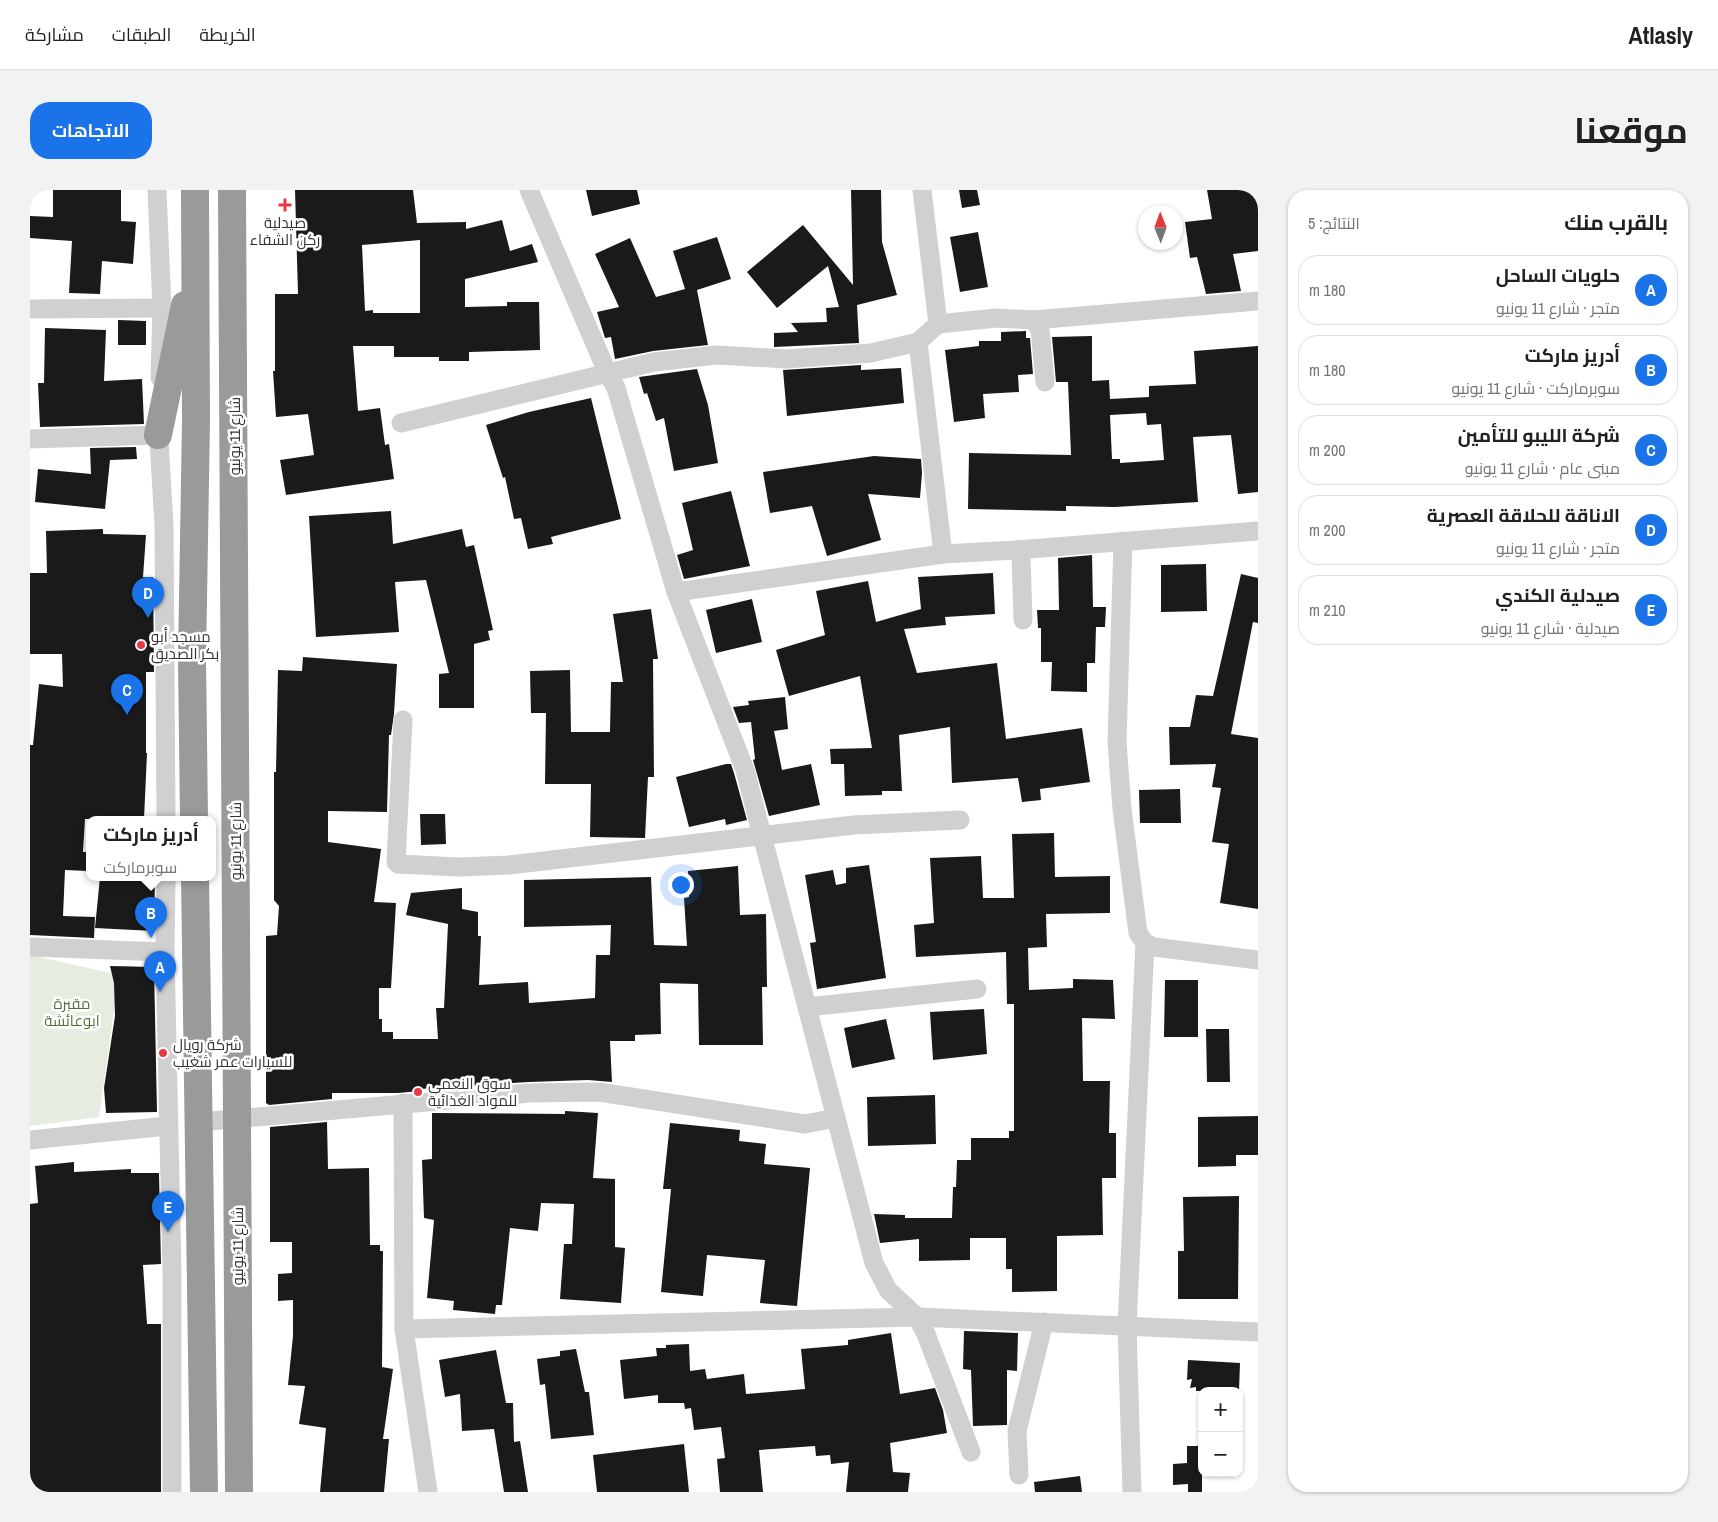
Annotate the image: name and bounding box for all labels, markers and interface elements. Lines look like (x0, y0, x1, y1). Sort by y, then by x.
text: Atlasly (1628, 19, 1693, 51)
text: مشاركة (25, 22, 84, 47)
text: الطبقات (112, 22, 171, 47)
text: الخريطة (199, 22, 256, 47)
button: الاتجاهات (30, 102, 152, 159)
text: موقعنا (1574, 107, 1688, 154)
marker: صيدلية ركن الشفاء (279, 199, 291, 211)
north arrow (1138, 205, 1183, 250)
text: بالقرب منك (1564, 208, 1668, 237)
place label: صيدلية ركن الشفاء (250, 212, 320, 250)
text: النتائج: 5 (1308, 212, 1360, 234)
text: حلويات الساحل (1496, 262, 1620, 288)
text: 180 m (1309, 279, 1345, 301)
text: A (1646, 279, 1656, 301)
text: متجر · شارع 11 يونيو (1496, 297, 1620, 319)
text: أدريز ماركت (1525, 342, 1620, 368)
text: 180 m (1309, 359, 1345, 381)
text: B (1646, 359, 1656, 381)
text: سوبرماركت · شارع 11 يونيو (1452, 377, 1620, 399)
street label: شارع 11 يونيو (224, 397, 246, 475)
text: شركة الليبو للتأمين (1458, 422, 1620, 448)
text: 200 m (1309, 439, 1345, 461)
text: C (1646, 439, 1656, 461)
text: مبنى عام · شارع 11 يونيو (1465, 457, 1620, 479)
text: الاناقة للحلاقة العصرية (1427, 502, 1620, 528)
text: 200 m (1309, 519, 1345, 541)
text: D (1646, 519, 1656, 541)
text: متجر · شارع 11 يونيو (1496, 537, 1620, 559)
pin: D (132, 577, 164, 618)
text: صيدلية الكندي (1495, 582, 1620, 608)
text: 210 m (1309, 599, 1345, 621)
text: E (1647, 599, 1655, 621)
text: صيدلية · شارع 11 يونيو (1481, 617, 1620, 639)
place label: مسجد أبو بكر الصديق (151, 626, 219, 664)
marker: مسجد أبو بكر الصديق (135, 639, 147, 651)
pin: C (111, 674, 143, 715)
street label: شارع 11 يونيو (225, 802, 247, 880)
popup (86, 816, 216, 881)
text: أدريز ماركت (103, 821, 199, 847)
text: سوبرماركت (103, 856, 177, 878)
your location (668, 872, 694, 898)
pin: B (135, 897, 167, 938)
pin: A (144, 951, 176, 992)
park label: مقبرة ابوعائشة (44, 993, 100, 1031)
place label: شركة رويال للسيارات عمر شغيب (173, 1034, 292, 1072)
marker: شركة رويال للسيارات عمر شغيب (157, 1047, 169, 1059)
place label: سوق النعمي للمواد الغذائية (428, 1073, 517, 1111)
marker: سوق النعمي للمواد الغذائية (412, 1086, 424, 1098)
pin: E (152, 1191, 184, 1232)
street label: شارع 11 يونيو (227, 1207, 249, 1285)
map controls (1198, 1387, 1243, 1477)
button: + (1198, 1387, 1243, 1432)
button: − (1198, 1432, 1243, 1477)

